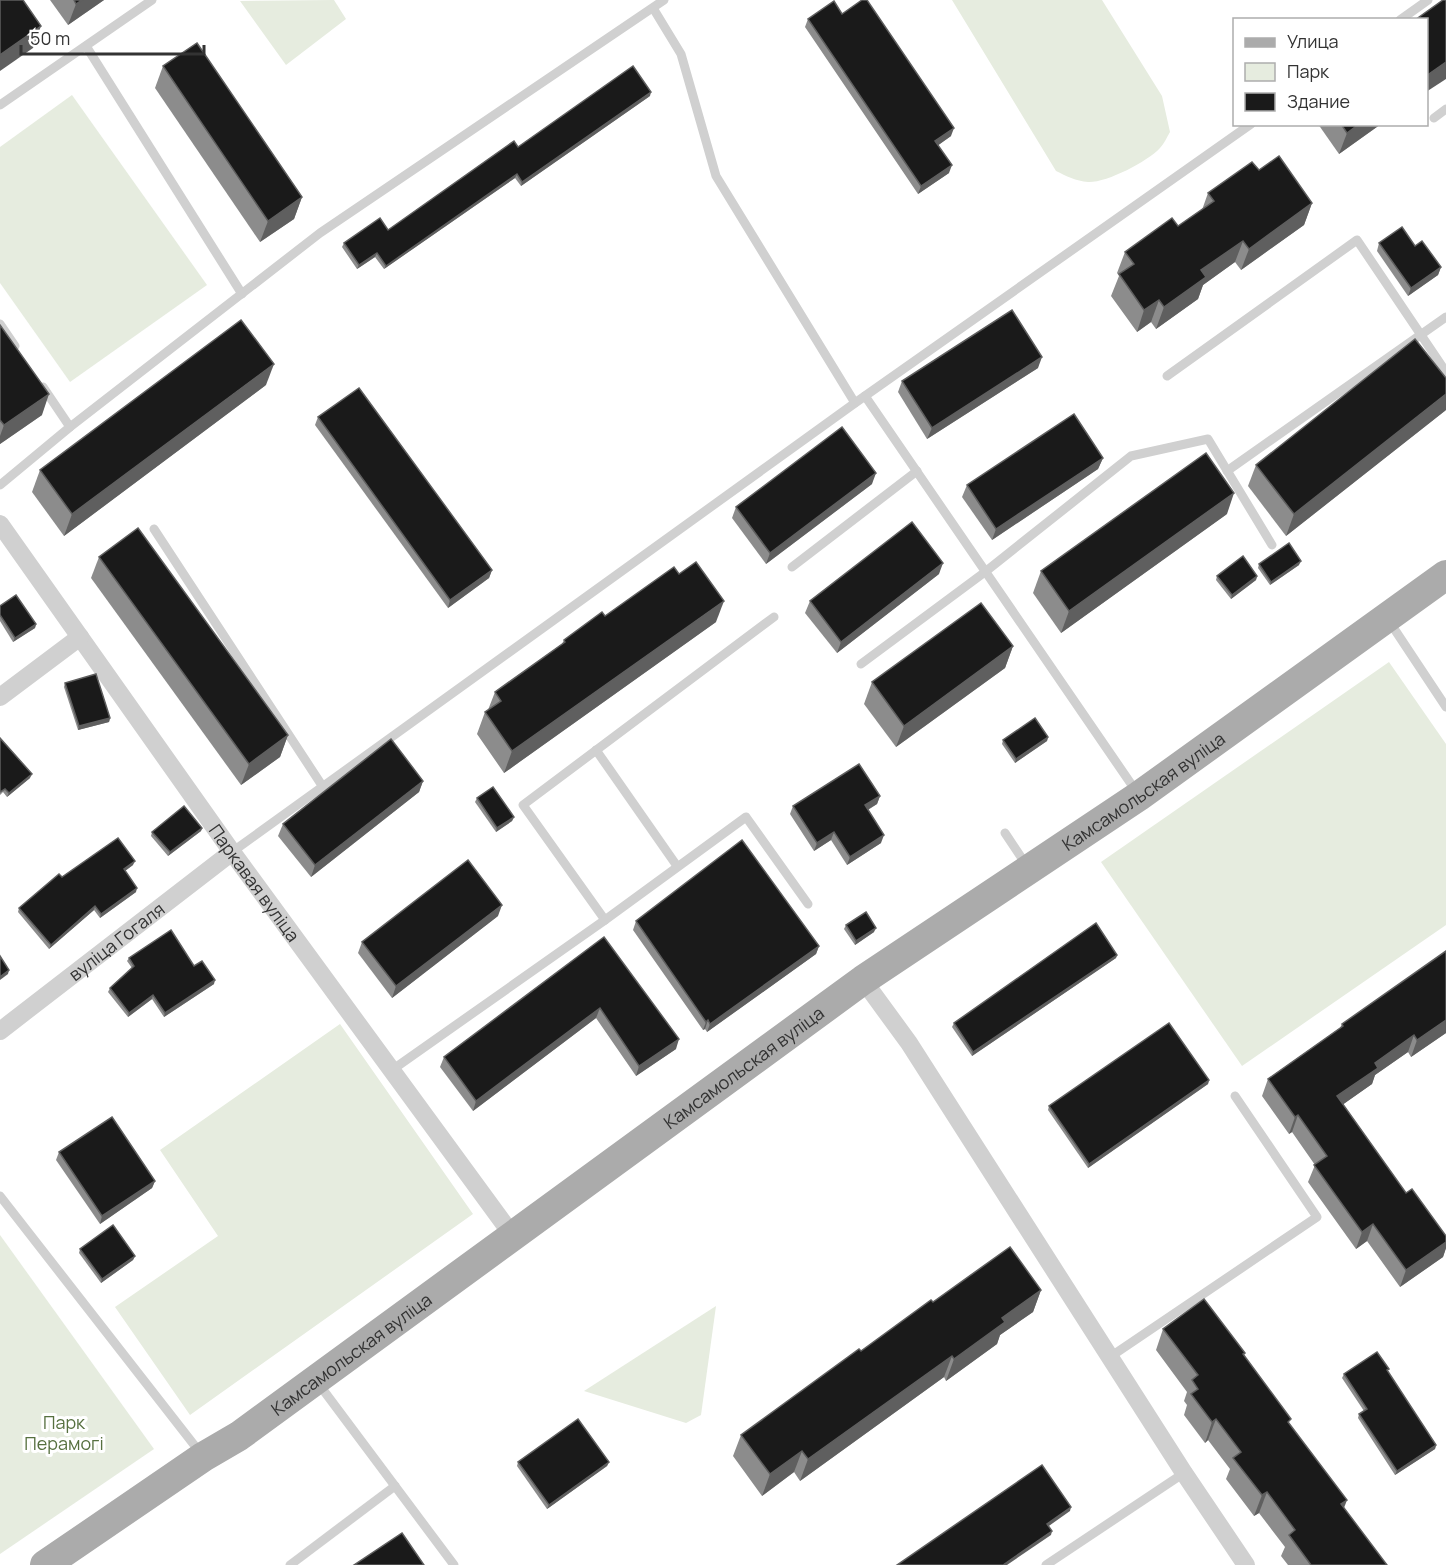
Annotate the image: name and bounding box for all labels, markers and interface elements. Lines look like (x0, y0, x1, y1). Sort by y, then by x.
scale bar (21, 18, 204, 56)
legend (1233, 18, 1428, 126)
text: 50 m (30, 26, 70, 50)
text: Улица (1287, 29, 1339, 53)
text: Парк (1287, 59, 1330, 83)
text: Здание (1287, 89, 1350, 113)
street label: Камсамольская вуліца (1057, 726, 1230, 856)
street label: Паркавая вуліца (204, 819, 306, 946)
street label: вуліца Гогаля (63, 897, 169, 986)
street label: Камсамольская вуліца (659, 1001, 829, 1134)
street label: Камсамольская вуліца (266, 1287, 436, 1421)
park label: Парк Перамогі (24, 1410, 104, 1455)

